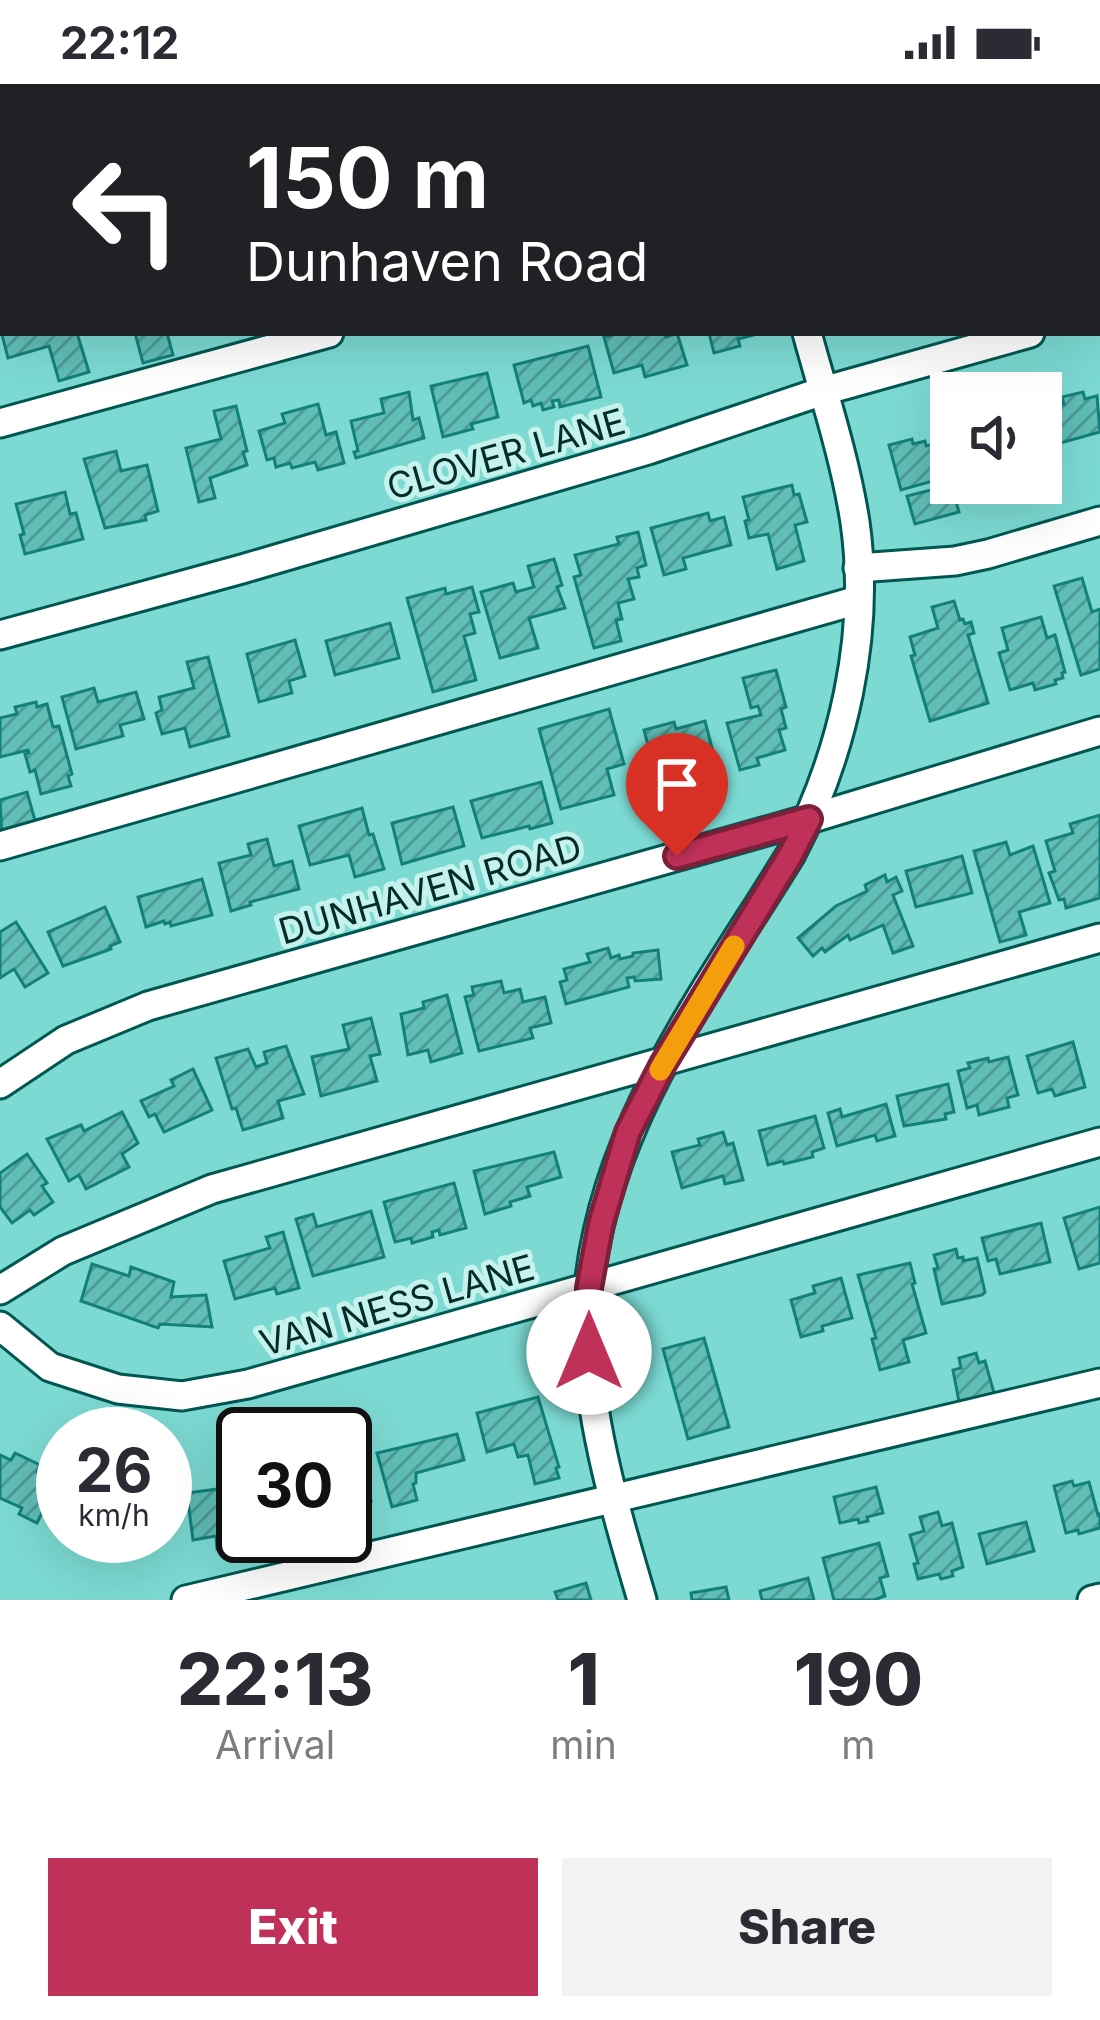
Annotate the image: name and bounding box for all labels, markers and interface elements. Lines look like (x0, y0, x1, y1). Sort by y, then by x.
text: 22:12 (60, 15, 179, 70)
text: 150 m (246, 127, 489, 228)
icon: left (48, 132, 204, 288)
text: Dunhaven Road (246, 229, 648, 294)
map controls (930, 372, 1062, 504)
button: sound (930, 372, 1062, 504)
street label: CLOVER LANE (382, 399, 630, 509)
pin (626, 733, 728, 856)
icon: arrive (644, 751, 710, 817)
street label: DUNHAVEN ROAD (273, 825, 587, 953)
street label: VAN NESS LANE (255, 1245, 539, 1365)
position arrow (526, 1289, 652, 1415)
speed limit sign: 30 (216, 1407, 372, 1563)
text: 26 (76, 1434, 152, 1506)
text: km/h (78, 1497, 150, 1533)
text: 22:13 (177, 1635, 373, 1722)
text: 1 (568, 1635, 599, 1722)
text: 190 (794, 1635, 923, 1722)
text: Arrival (215, 1721, 335, 1768)
text: min (550, 1721, 617, 1768)
text: m (841, 1721, 876, 1768)
button: Exit (48, 1858, 538, 1996)
button: Share (562, 1858, 1052, 1996)

